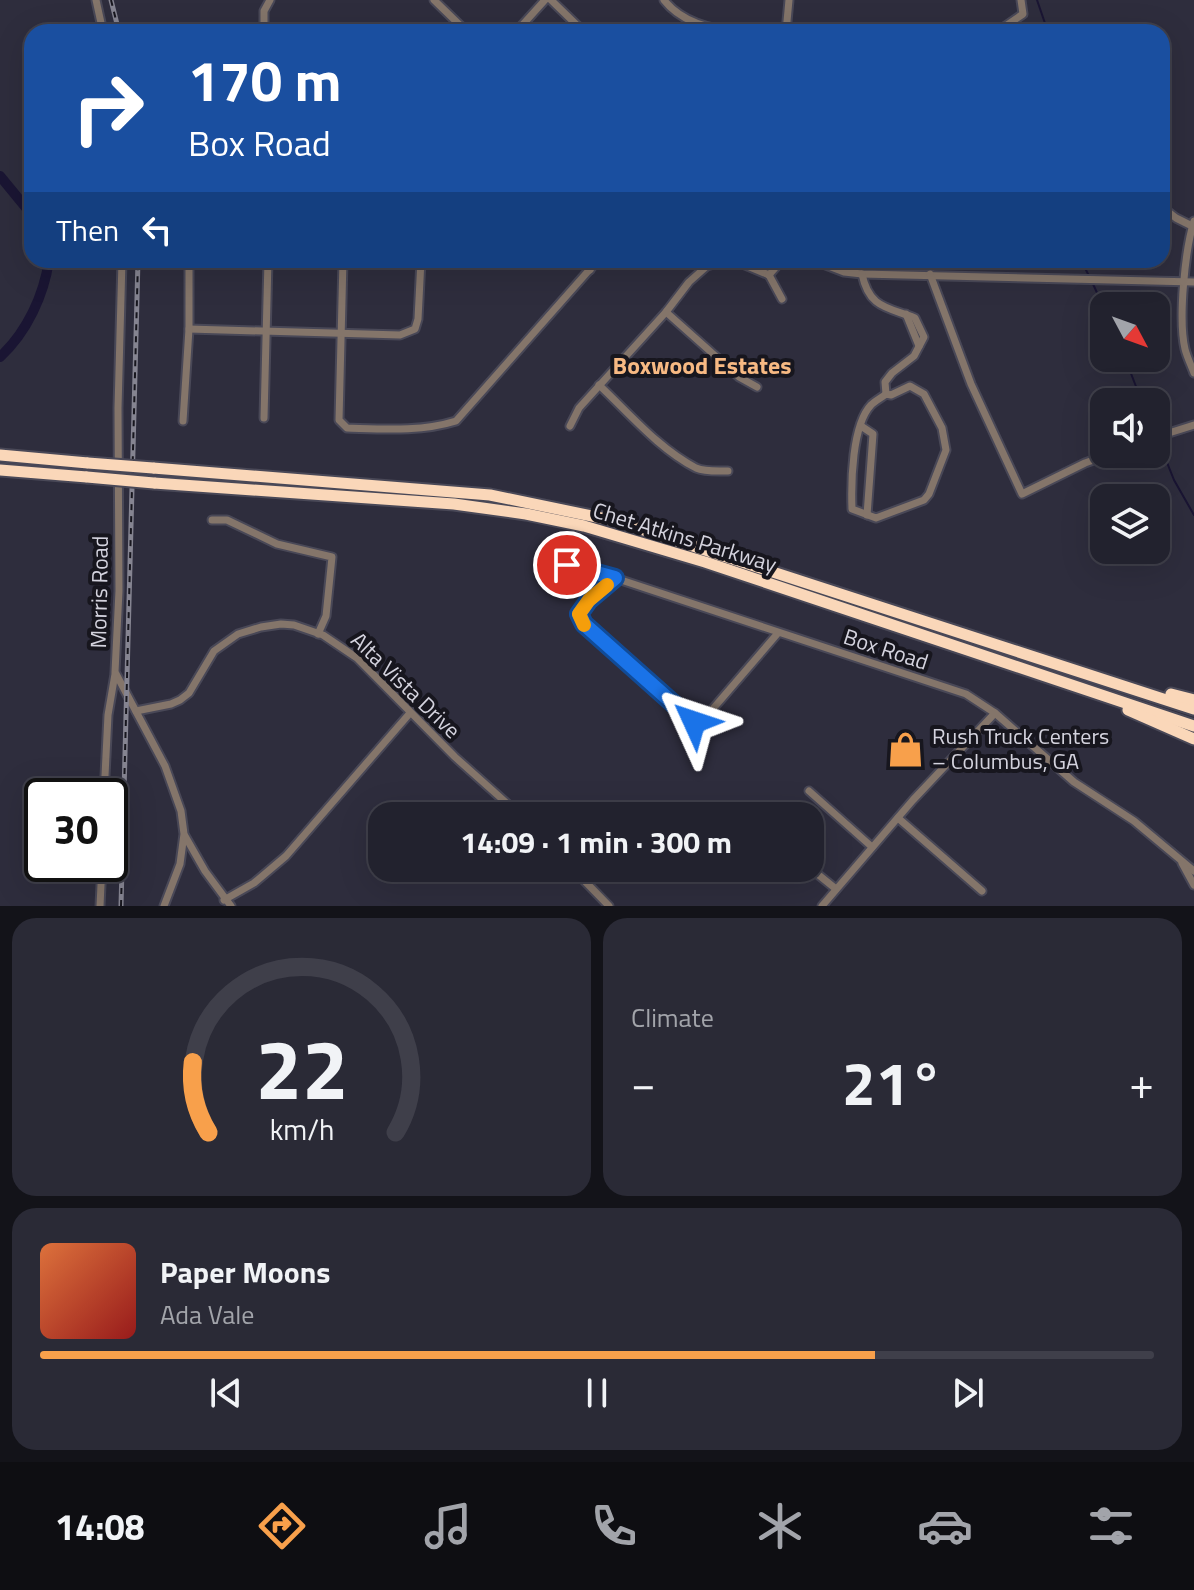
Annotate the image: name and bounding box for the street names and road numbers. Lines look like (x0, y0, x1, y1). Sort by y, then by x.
street label: Chet Atkins Parkway (589, 493, 781, 581)
street label: Morris Road (81, 535, 117, 649)
street label: Box Road (839, 619, 933, 679)
street label: Alta Vista Drive (343, 624, 469, 746)

